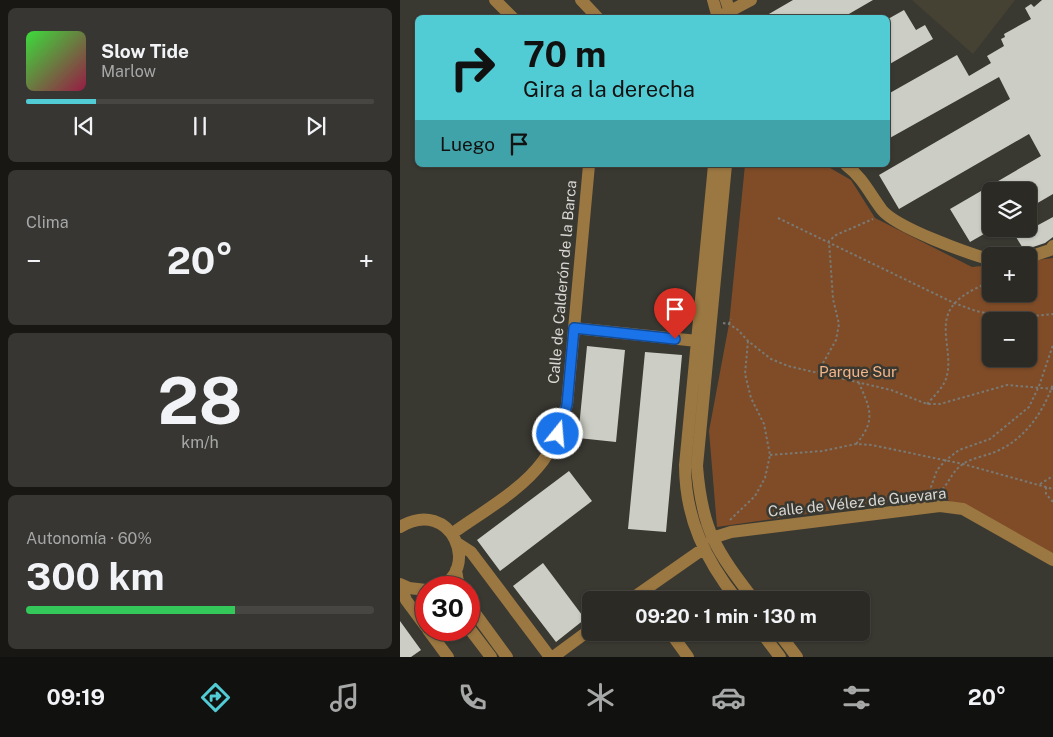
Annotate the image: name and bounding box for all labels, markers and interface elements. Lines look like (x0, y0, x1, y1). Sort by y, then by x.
text: 70 m (523, 34, 606, 75)
icon: right (440, 35, 505, 100)
text: Slow Tide (101, 40, 189, 62)
text: Marlow (101, 62, 156, 81)
text: Gira a la derecha (523, 76, 695, 102)
icon: previous (70, 112, 98, 140)
icon: pause (186, 112, 214, 140)
icon: next (302, 112, 330, 140)
icon: arrive (505, 130, 533, 158)
text: Luego (440, 133, 495, 155)
street label: Calle de Calderón de la Barca (545, 180, 579, 384)
map controls (982, 182, 1037, 367)
button: layers (982, 182, 1037, 237)
text: Clima (26, 213, 69, 232)
text: 20° (167, 238, 233, 283)
text: − (26, 244, 42, 277)
text: + (358, 244, 374, 277)
button: + (982, 247, 1037, 302)
pin (654, 288, 696, 339)
icon: arrive (661, 295, 689, 323)
button: − (982, 312, 1037, 367)
text: 28 (158, 362, 242, 439)
park label: Parque Sur (819, 363, 897, 380)
position arrow (531, 407, 583, 459)
text: km/h (181, 433, 219, 452)
street label: Calle de Vélez de Guevara (767, 484, 947, 520)
text: Autonomía · 60% (26, 529, 152, 548)
text: 300 km (26, 554, 165, 599)
speed limit sign: 30 (415, 576, 480, 641)
text: 09:20 · 1 min · 130 m (635, 605, 817, 627)
icon: directions (198, 680, 233, 715)
icon: music (327, 680, 362, 715)
icon: phone (455, 680, 490, 715)
icon: climate (583, 680, 618, 715)
icon: car (711, 680, 746, 715)
icon: filters (839, 680, 874, 715)
text: 09:19 (47, 684, 105, 710)
text: 20° (968, 684, 1006, 710)

